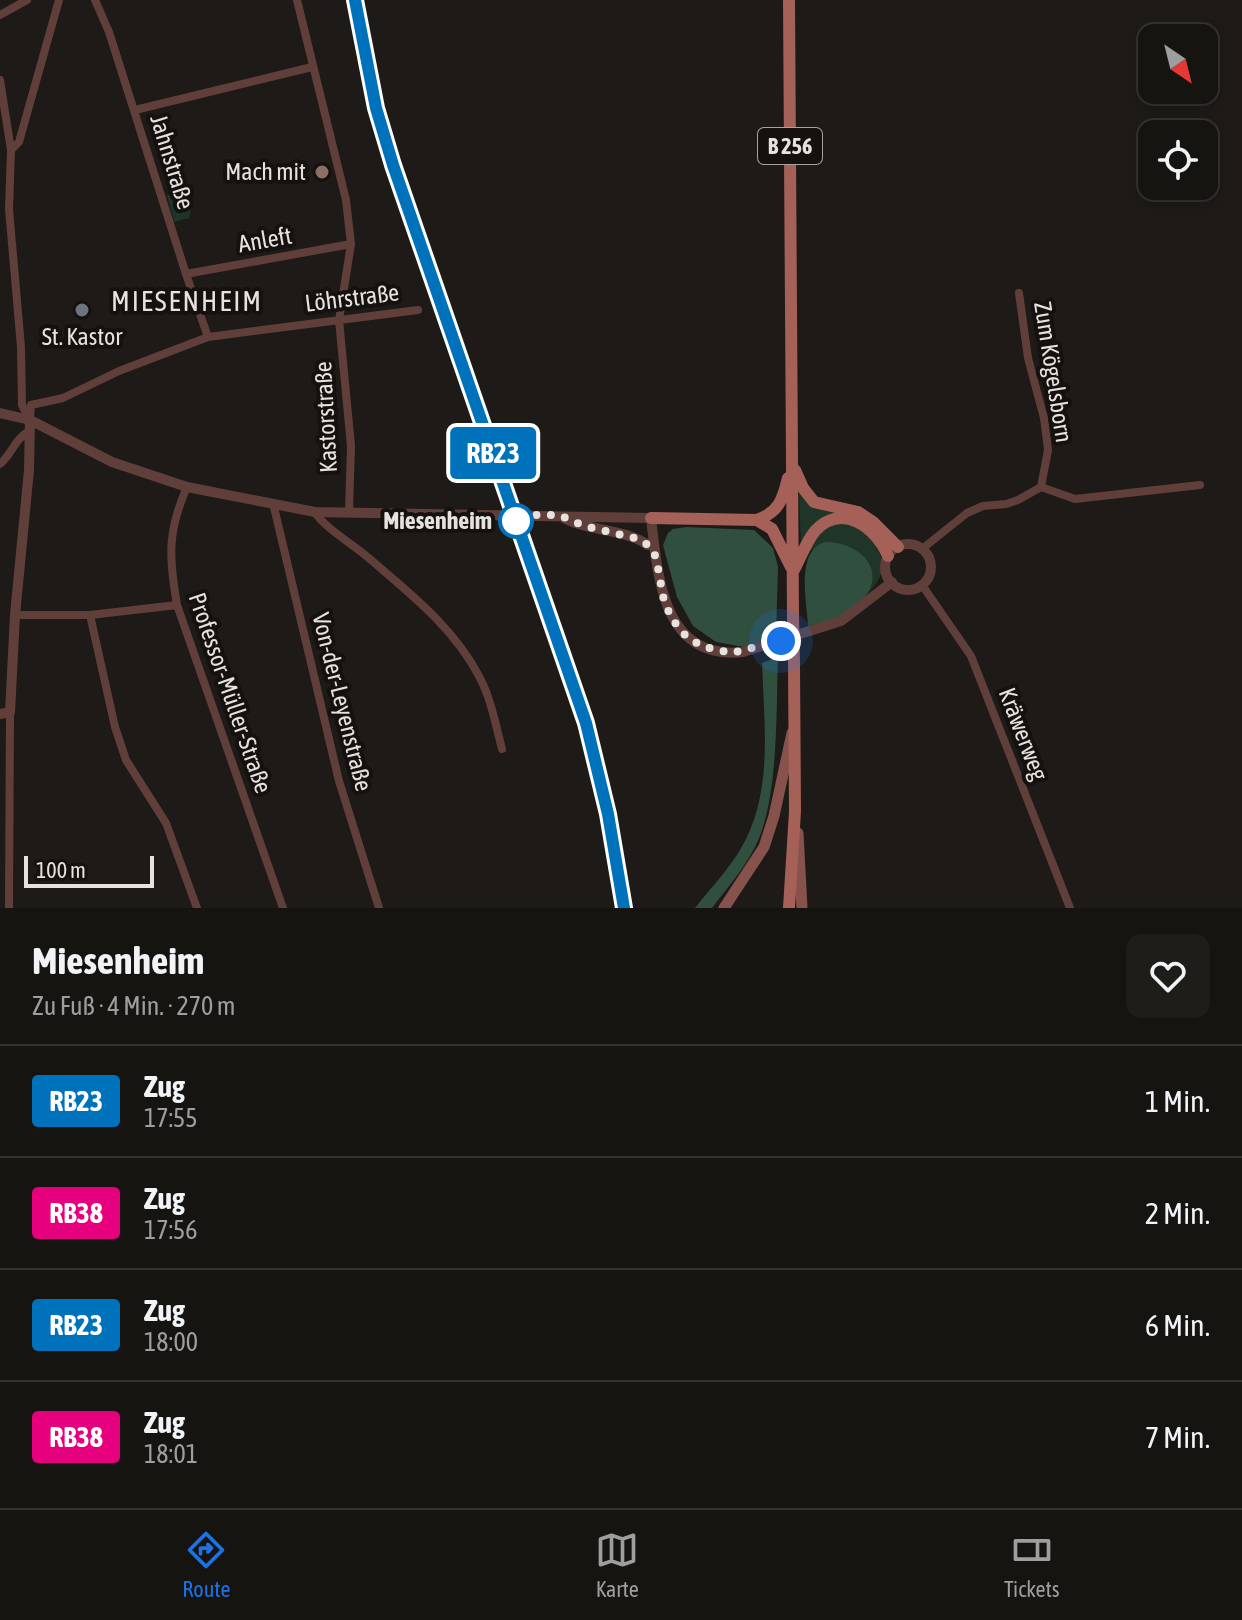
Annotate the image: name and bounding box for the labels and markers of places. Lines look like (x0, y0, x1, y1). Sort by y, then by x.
place label: Mach mit (225, 158, 306, 185)
marker: Mach mit (313, 163, 331, 181)
marker: St. Kastor (73, 301, 91, 319)
place label: St. Kastor (42, 323, 123, 350)
marker: Miesenheim (499, 504, 533, 538)
place label: Miesenheim (383, 507, 492, 534)

